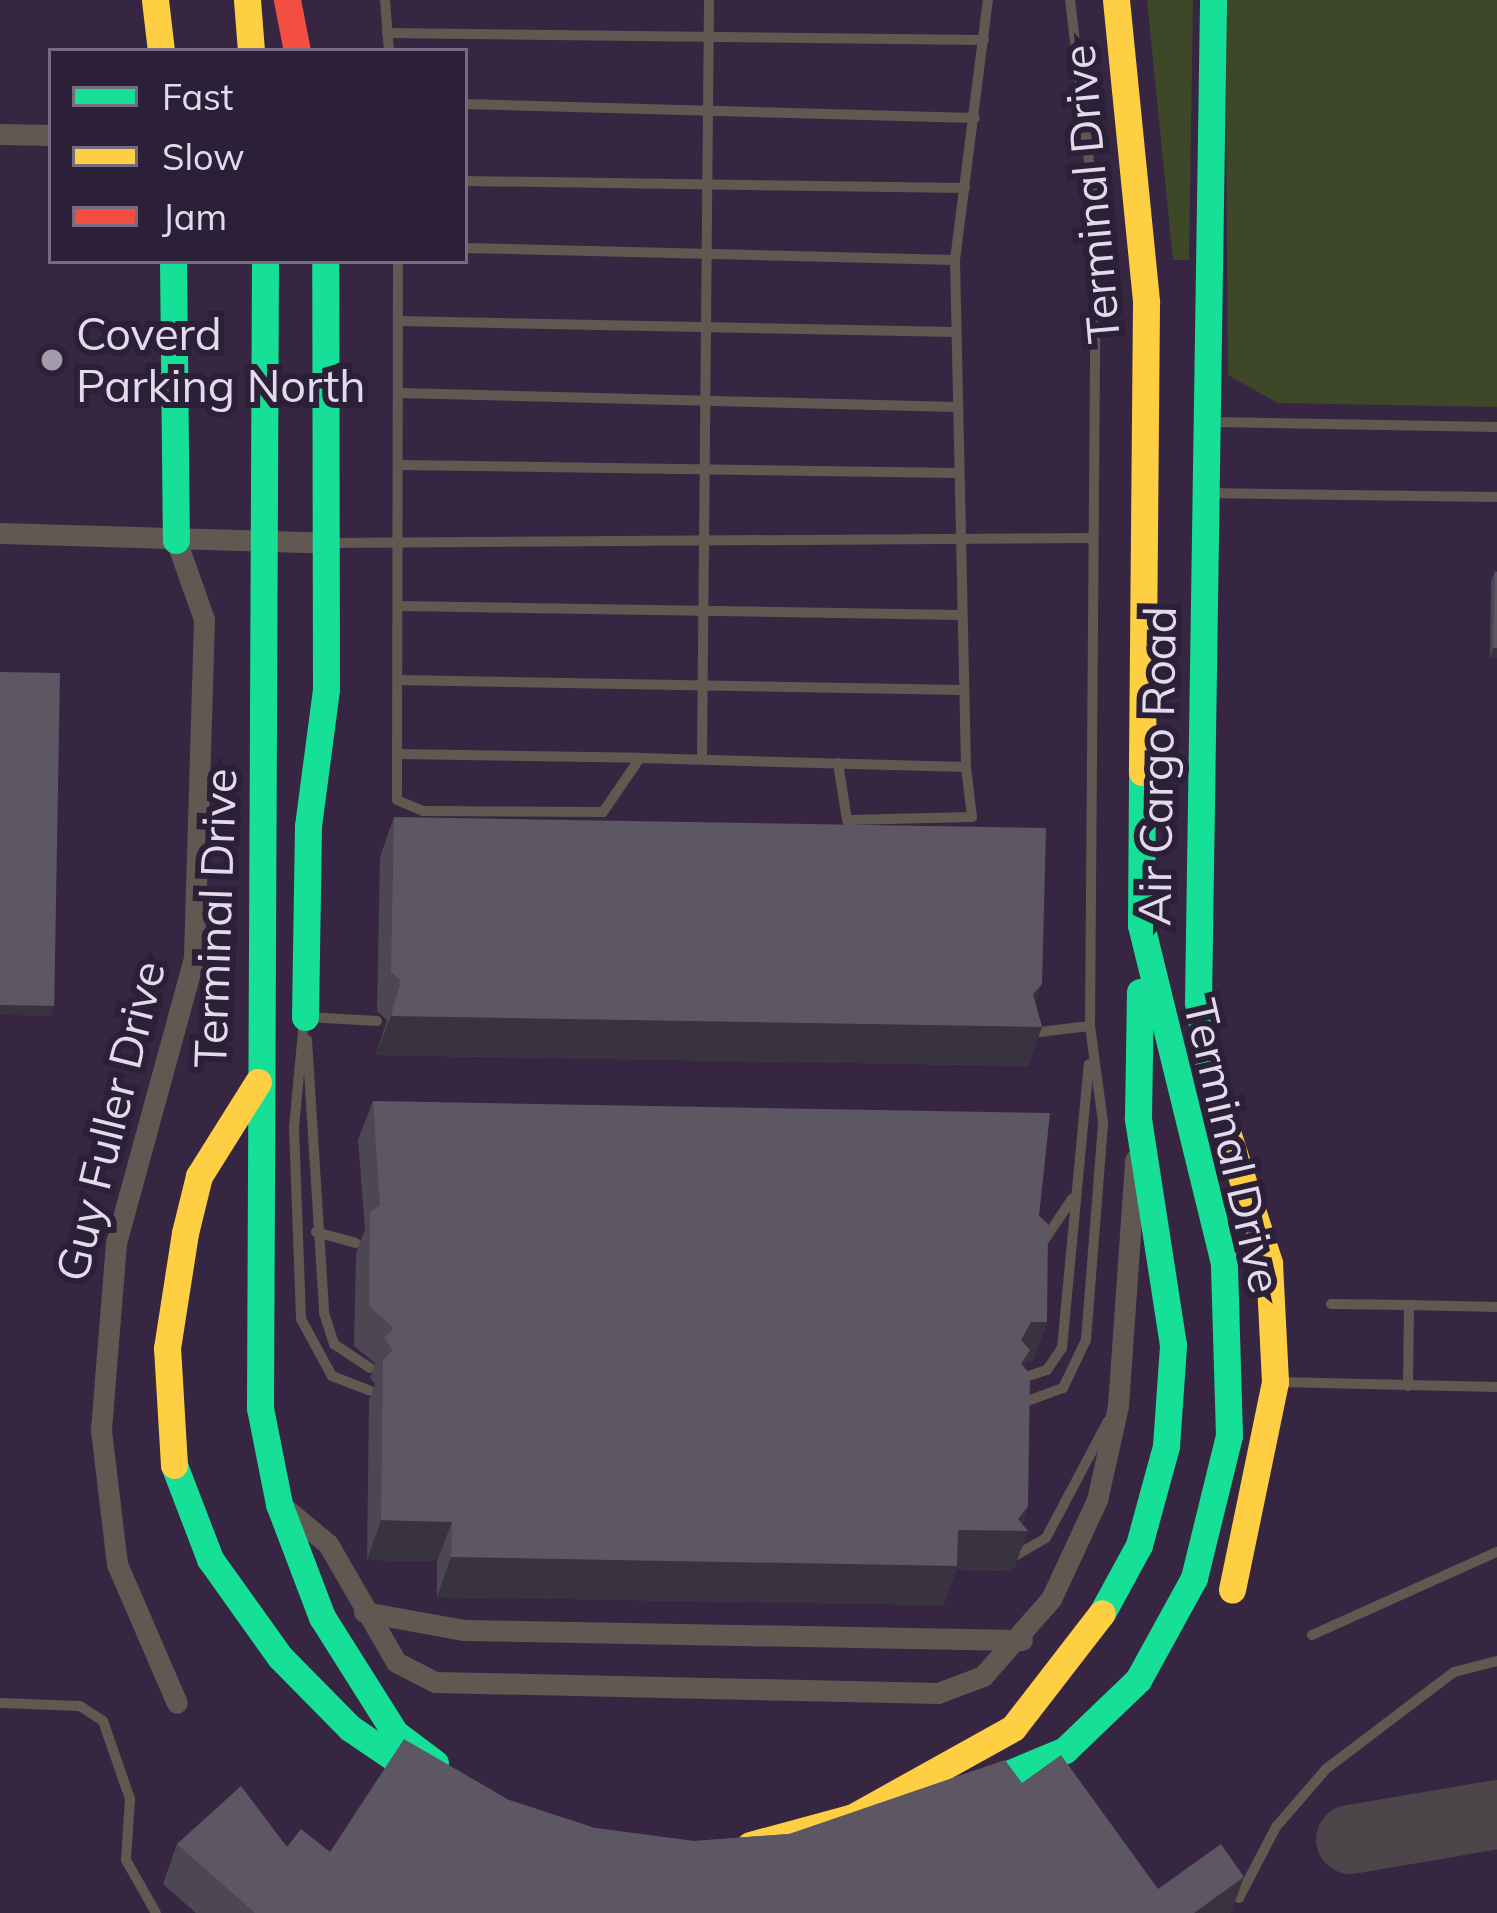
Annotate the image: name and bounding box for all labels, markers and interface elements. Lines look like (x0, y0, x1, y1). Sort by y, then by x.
street label: Terminal Drive (1051, 43, 1131, 345)
legend (48, 48, 468, 264)
text: Fast (162, 74, 233, 119)
text: Slow (162, 134, 245, 179)
text: Jam (162, 194, 227, 239)
place label: Coverd Parking North (76, 307, 366, 413)
marker: Coverd Parking North (39, 347, 65, 373)
street label: Air Cargo Road (1127, 606, 1187, 926)
street label: Terminal Drive (183, 767, 247, 1069)
street label: Guy Fuller Drive (44, 955, 176, 1287)
street label: Terminal Drive (1173, 994, 1293, 1298)

